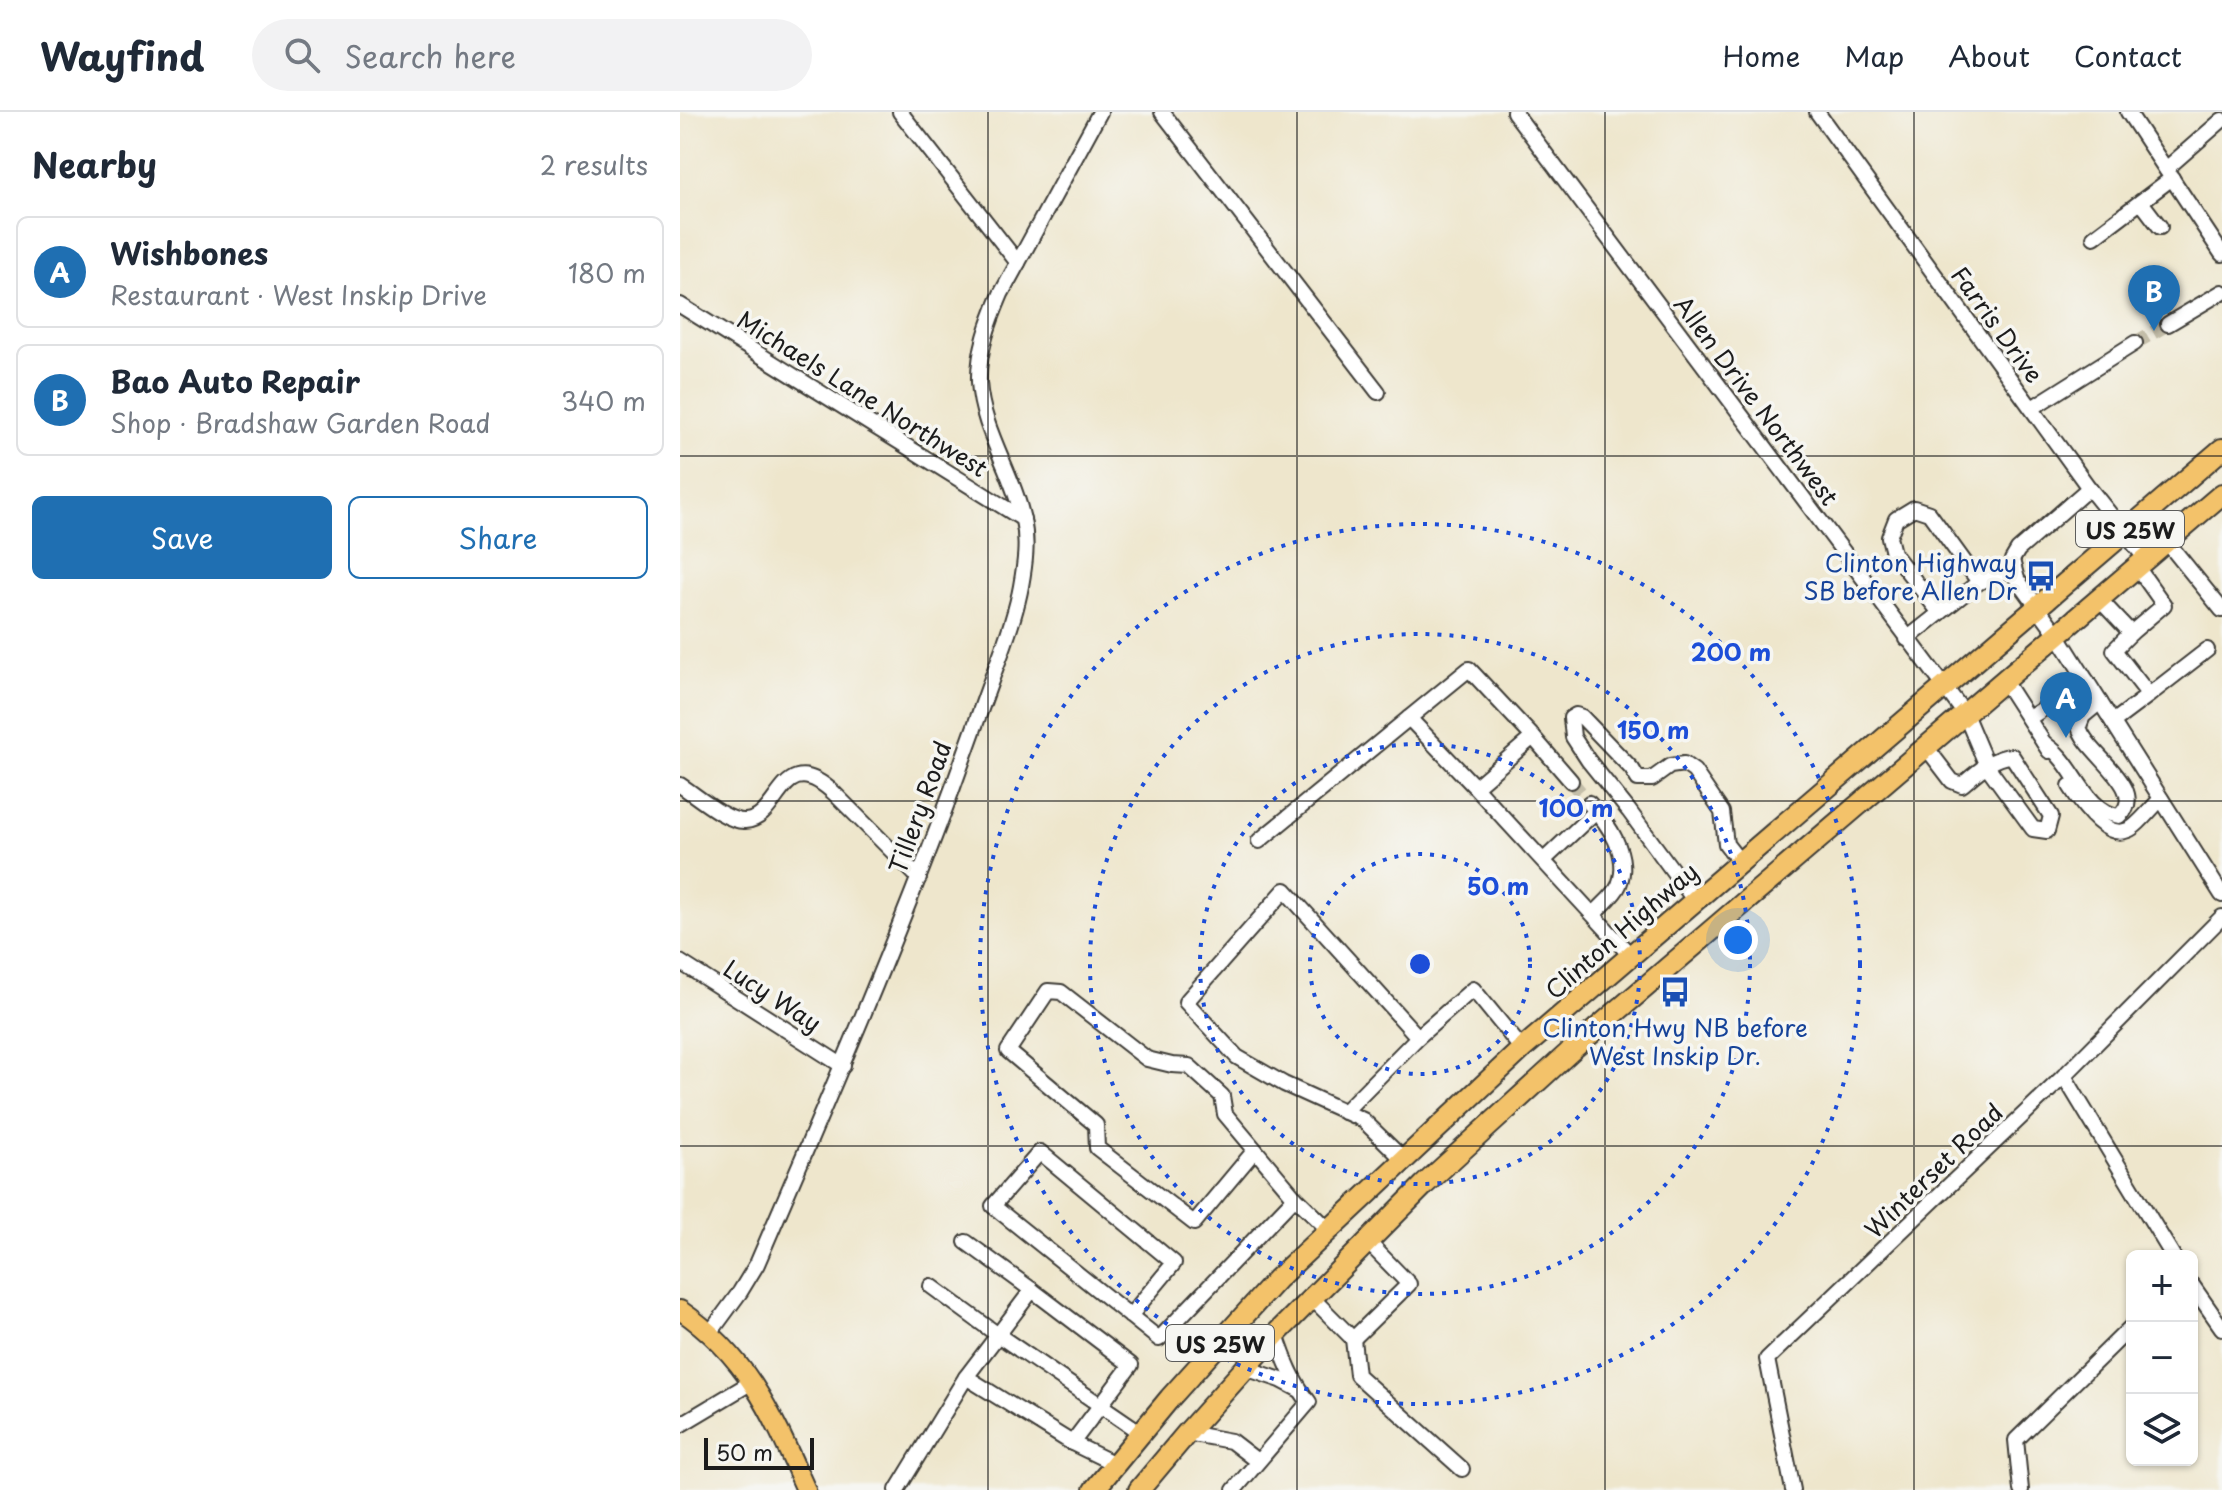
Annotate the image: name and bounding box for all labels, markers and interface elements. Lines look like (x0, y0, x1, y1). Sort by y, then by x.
search box (252, 19, 812, 91)
text: Wayfind (40, 27, 204, 84)
icon: search (280, 33, 324, 77)
text: Search here (344, 33, 516, 78)
text: Home (1722, 34, 1800, 77)
text: Map (1844, 34, 1904, 77)
text: About (1948, 34, 2030, 77)
text: Contact (2074, 34, 2182, 77)
text: Nearby (32, 138, 157, 190)
text: 2 results (540, 145, 648, 184)
text: Wishbones (110, 230, 268, 275)
text: A (50, 253, 70, 292)
text: 180 m (568, 253, 646, 292)
street label: Farris Drive (1943, 258, 2053, 390)
pin: B (2128, 265, 2180, 331)
text: Restaurant · West Inskip Drive (110, 275, 487, 314)
street label: Allen Drive Northwest (1666, 288, 1848, 512)
street label: Michaels Lane Northwest (731, 301, 995, 485)
text: Bao Auto Repair (110, 358, 360, 403)
text: B (51, 381, 69, 420)
text: 340 m (561, 381, 646, 420)
text: Shop · Bradshaw Garden Road (110, 403, 491, 442)
button: Save (32, 496, 332, 579)
button: Share (348, 496, 648, 579)
road number: US 25W (2076, 511, 2184, 547)
place label: Clinton Highway SB before Allen Dr (1803, 544, 2018, 608)
bus stop icon: Clinton Highway SB before Allen Dr (2024, 559, 2058, 593)
text: 200 m (1691, 633, 1771, 669)
pin: A (2040, 672, 2092, 738)
text: 150 m (1617, 711, 1689, 747)
street label: Tillery Road (878, 736, 960, 878)
text: 100 m (1539, 789, 1613, 825)
street label: Clinton Highway (1537, 853, 1705, 1007)
text: 50 m (1467, 867, 1529, 903)
your location (1718, 920, 1758, 960)
street label: Lucy Way (717, 950, 829, 1040)
centre of rings (1406, 950, 1434, 978)
bus stop icon: Clinton Hwy NB before West Inskip Dr. (1658, 975, 1692, 1009)
place label: Clinton Hwy NB before West Inskip Dr. (1542, 1009, 1808, 1073)
street label: Winterset Road (1856, 1094, 2010, 1246)
map controls (2126, 1250, 2198, 1466)
button: + (2126, 1250, 2198, 1322)
button: − (2126, 1322, 2198, 1394)
road number: US 25W (1166, 1325, 1274, 1361)
button: layers (2126, 1394, 2198, 1466)
scale bar (704, 1434, 814, 1470)
text: 50 m (716, 1435, 773, 1468)

